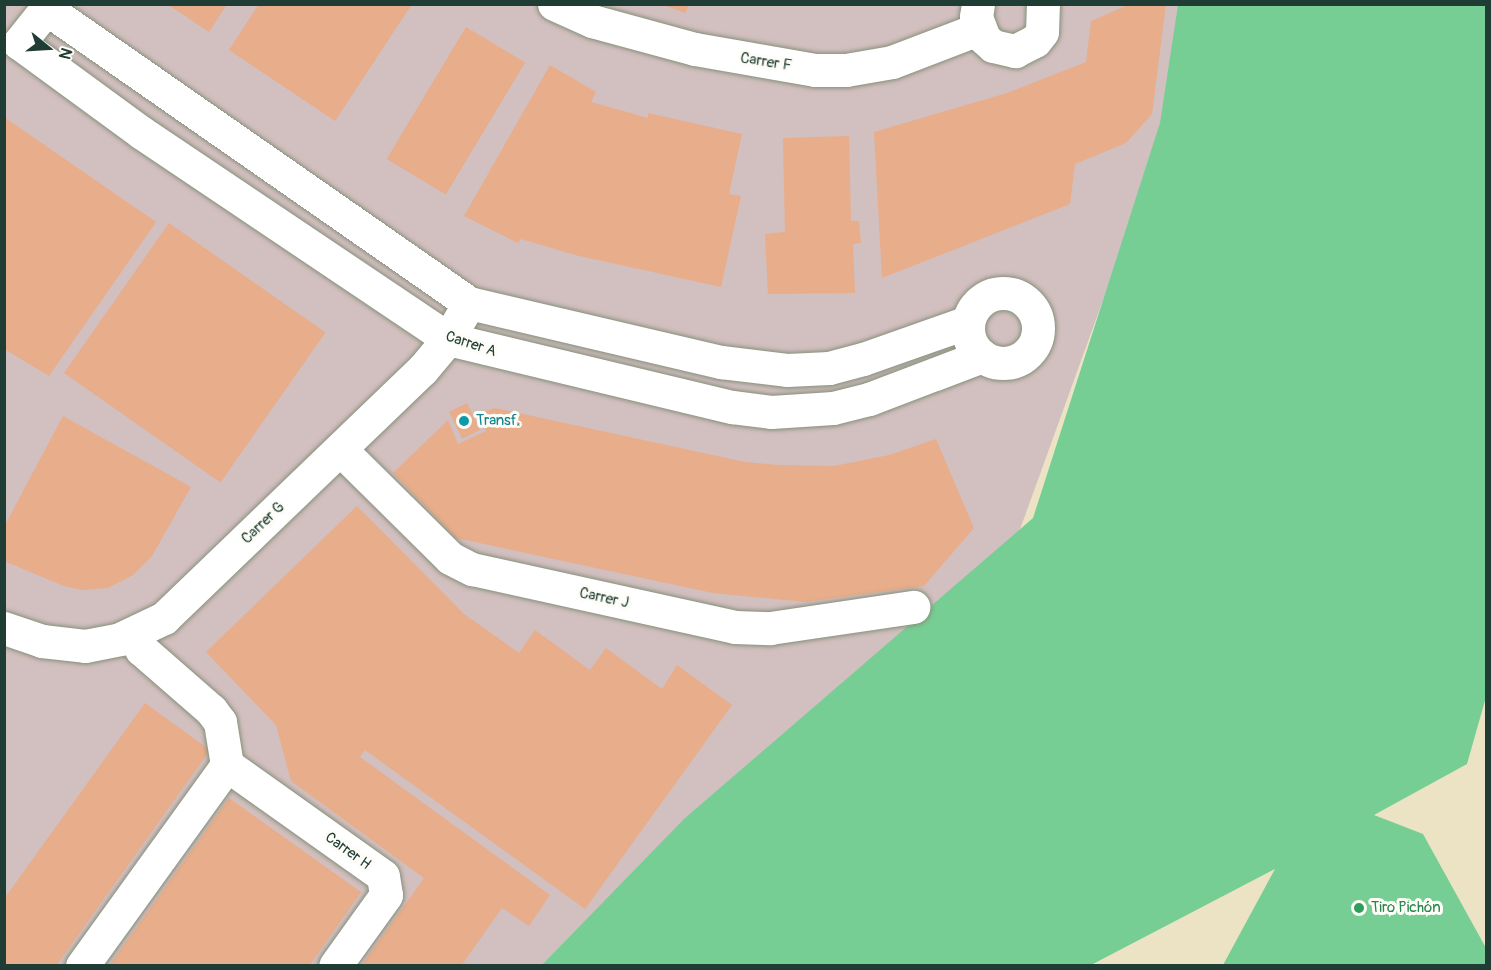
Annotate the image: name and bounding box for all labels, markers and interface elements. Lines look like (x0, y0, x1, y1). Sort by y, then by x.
north arrow (18, 18, 78, 78)
text: N (54, 45, 76, 62)
street label: Carrer F (739, 49, 793, 75)
street label: Carrer A (443, 327, 499, 361)
place label: Transf. (476, 412, 520, 430)
marker: Transf. (457, 414, 471, 428)
street label: Carrer G (238, 498, 288, 548)
street label: Carrer J (578, 584, 630, 612)
street label: Carrer H (322, 828, 374, 874)
place label: Tiro Pichón (1371, 899, 1441, 917)
marker: Tiro Pichón (1352, 901, 1366, 915)

